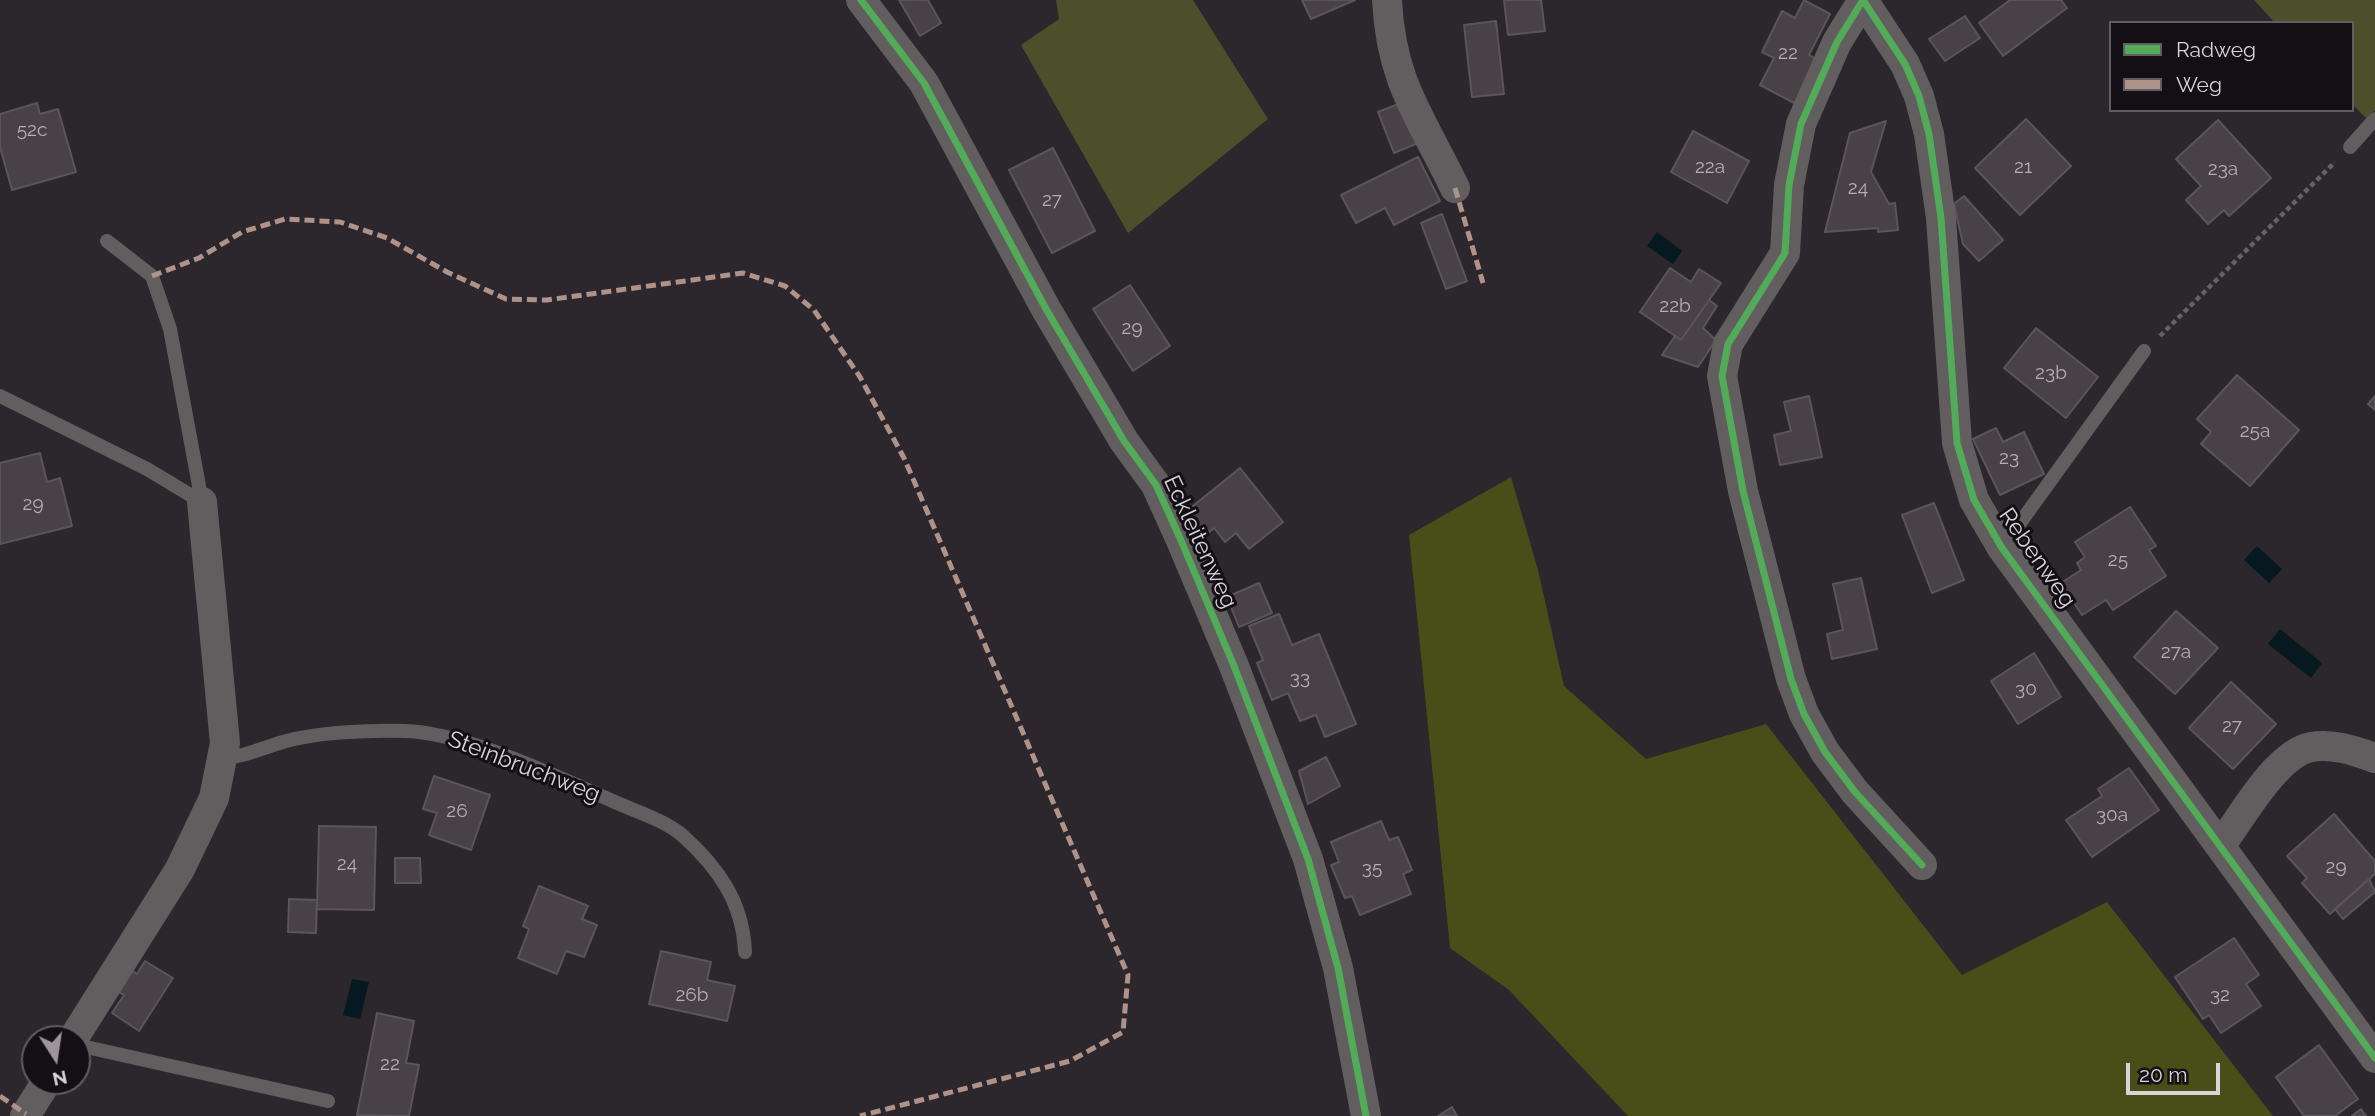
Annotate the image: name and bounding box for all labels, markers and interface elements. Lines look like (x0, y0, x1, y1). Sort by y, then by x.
legend (2109, 21, 2354, 112)
text: Radweg (2176, 37, 2256, 62)
house number: 22 (1778, 42, 1798, 64)
text: Weg (2176, 72, 2222, 97)
house number: 52c (17, 119, 47, 141)
house number: 22a (1695, 156, 1725, 178)
house number: 21 (2014, 156, 2032, 178)
house number: 23a (2208, 158, 2238, 180)
house number: 24 (1848, 177, 1868, 199)
house number: 27 (1042, 189, 1062, 211)
house number: 22b (1659, 295, 1691, 317)
house number: 29 (1121, 317, 1143, 339)
house number: 23b (2035, 362, 2067, 384)
house number: 25a (2240, 420, 2270, 442)
house number: 23 (1999, 447, 2019, 469)
street label: Eckleitenweg (1157, 471, 1243, 613)
house number: 29 (22, 493, 44, 515)
street label: Rebenweg (1993, 503, 2081, 613)
house number: 25 (2108, 549, 2128, 571)
house number: 27a (2161, 641, 2191, 663)
house number: 33 (1290, 667, 1310, 689)
house number: 30 (2015, 678, 2037, 700)
house number: 27 (2222, 715, 2242, 737)
street label: Steinbruchweg (444, 725, 604, 809)
house number: 26 (446, 800, 468, 822)
house number: 30a (2096, 804, 2128, 826)
house number: 24 (337, 853, 357, 875)
house number: 29 (2325, 856, 2347, 878)
house number: 35 (1362, 857, 1382, 879)
house number: 26b (675, 984, 709, 1006)
house number: 32 (2210, 984, 2230, 1006)
north arrow (21, 1025, 91, 1095)
scale bar (2130, 1050, 2224, 1094)
house number: 22 (380, 1053, 400, 1075)
text: 20 m (2139, 1062, 2187, 1087)
text: N (51, 1066, 69, 1091)

